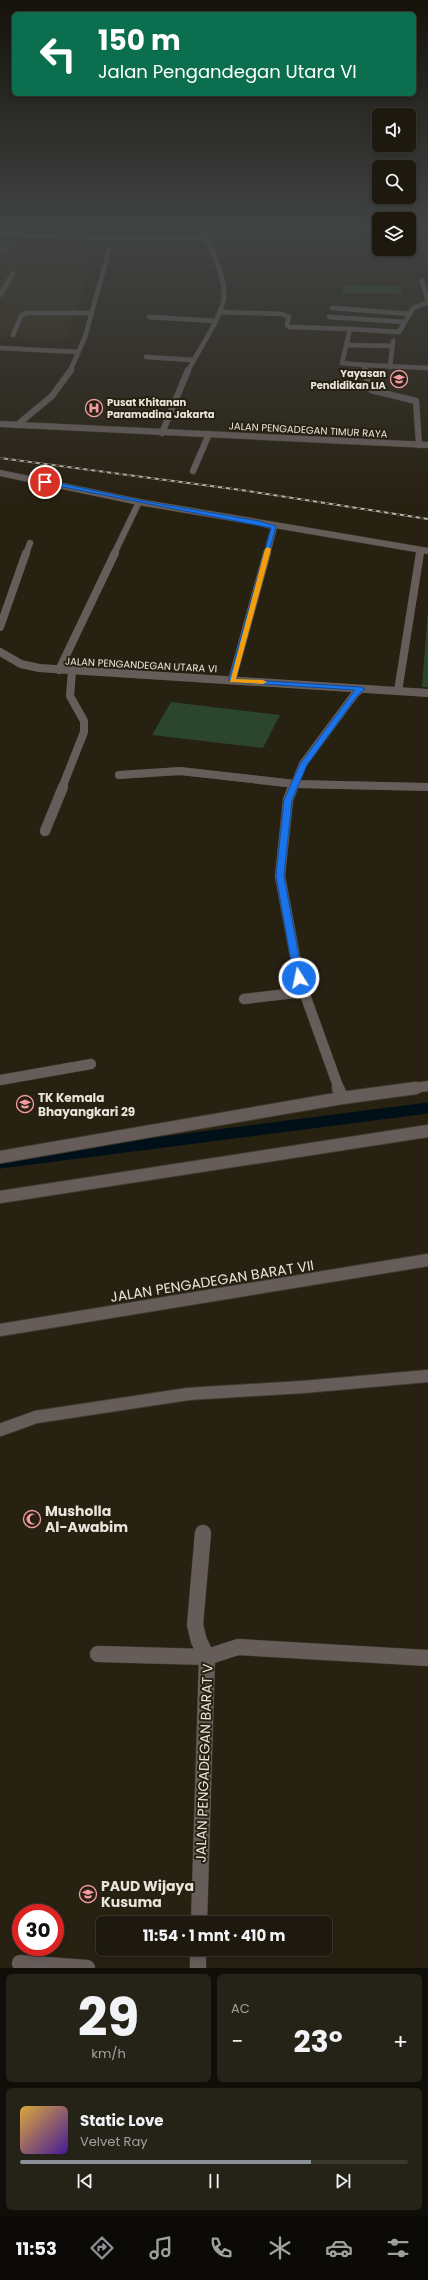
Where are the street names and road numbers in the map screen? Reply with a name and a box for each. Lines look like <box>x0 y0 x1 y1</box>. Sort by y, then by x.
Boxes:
street label: JALAN PENGADEGAN TIMUR RAYA <box>228 418 388 442</box>
street label: JALAN PENGANDEGAN UTARA VI <box>65 654 217 676</box>
street label: JALAN PENGADEGAN BARAT VII <box>109 1255 315 1307</box>
street label: JALAN PENGADEGAN BARAT V <box>191 1663 217 1863</box>

